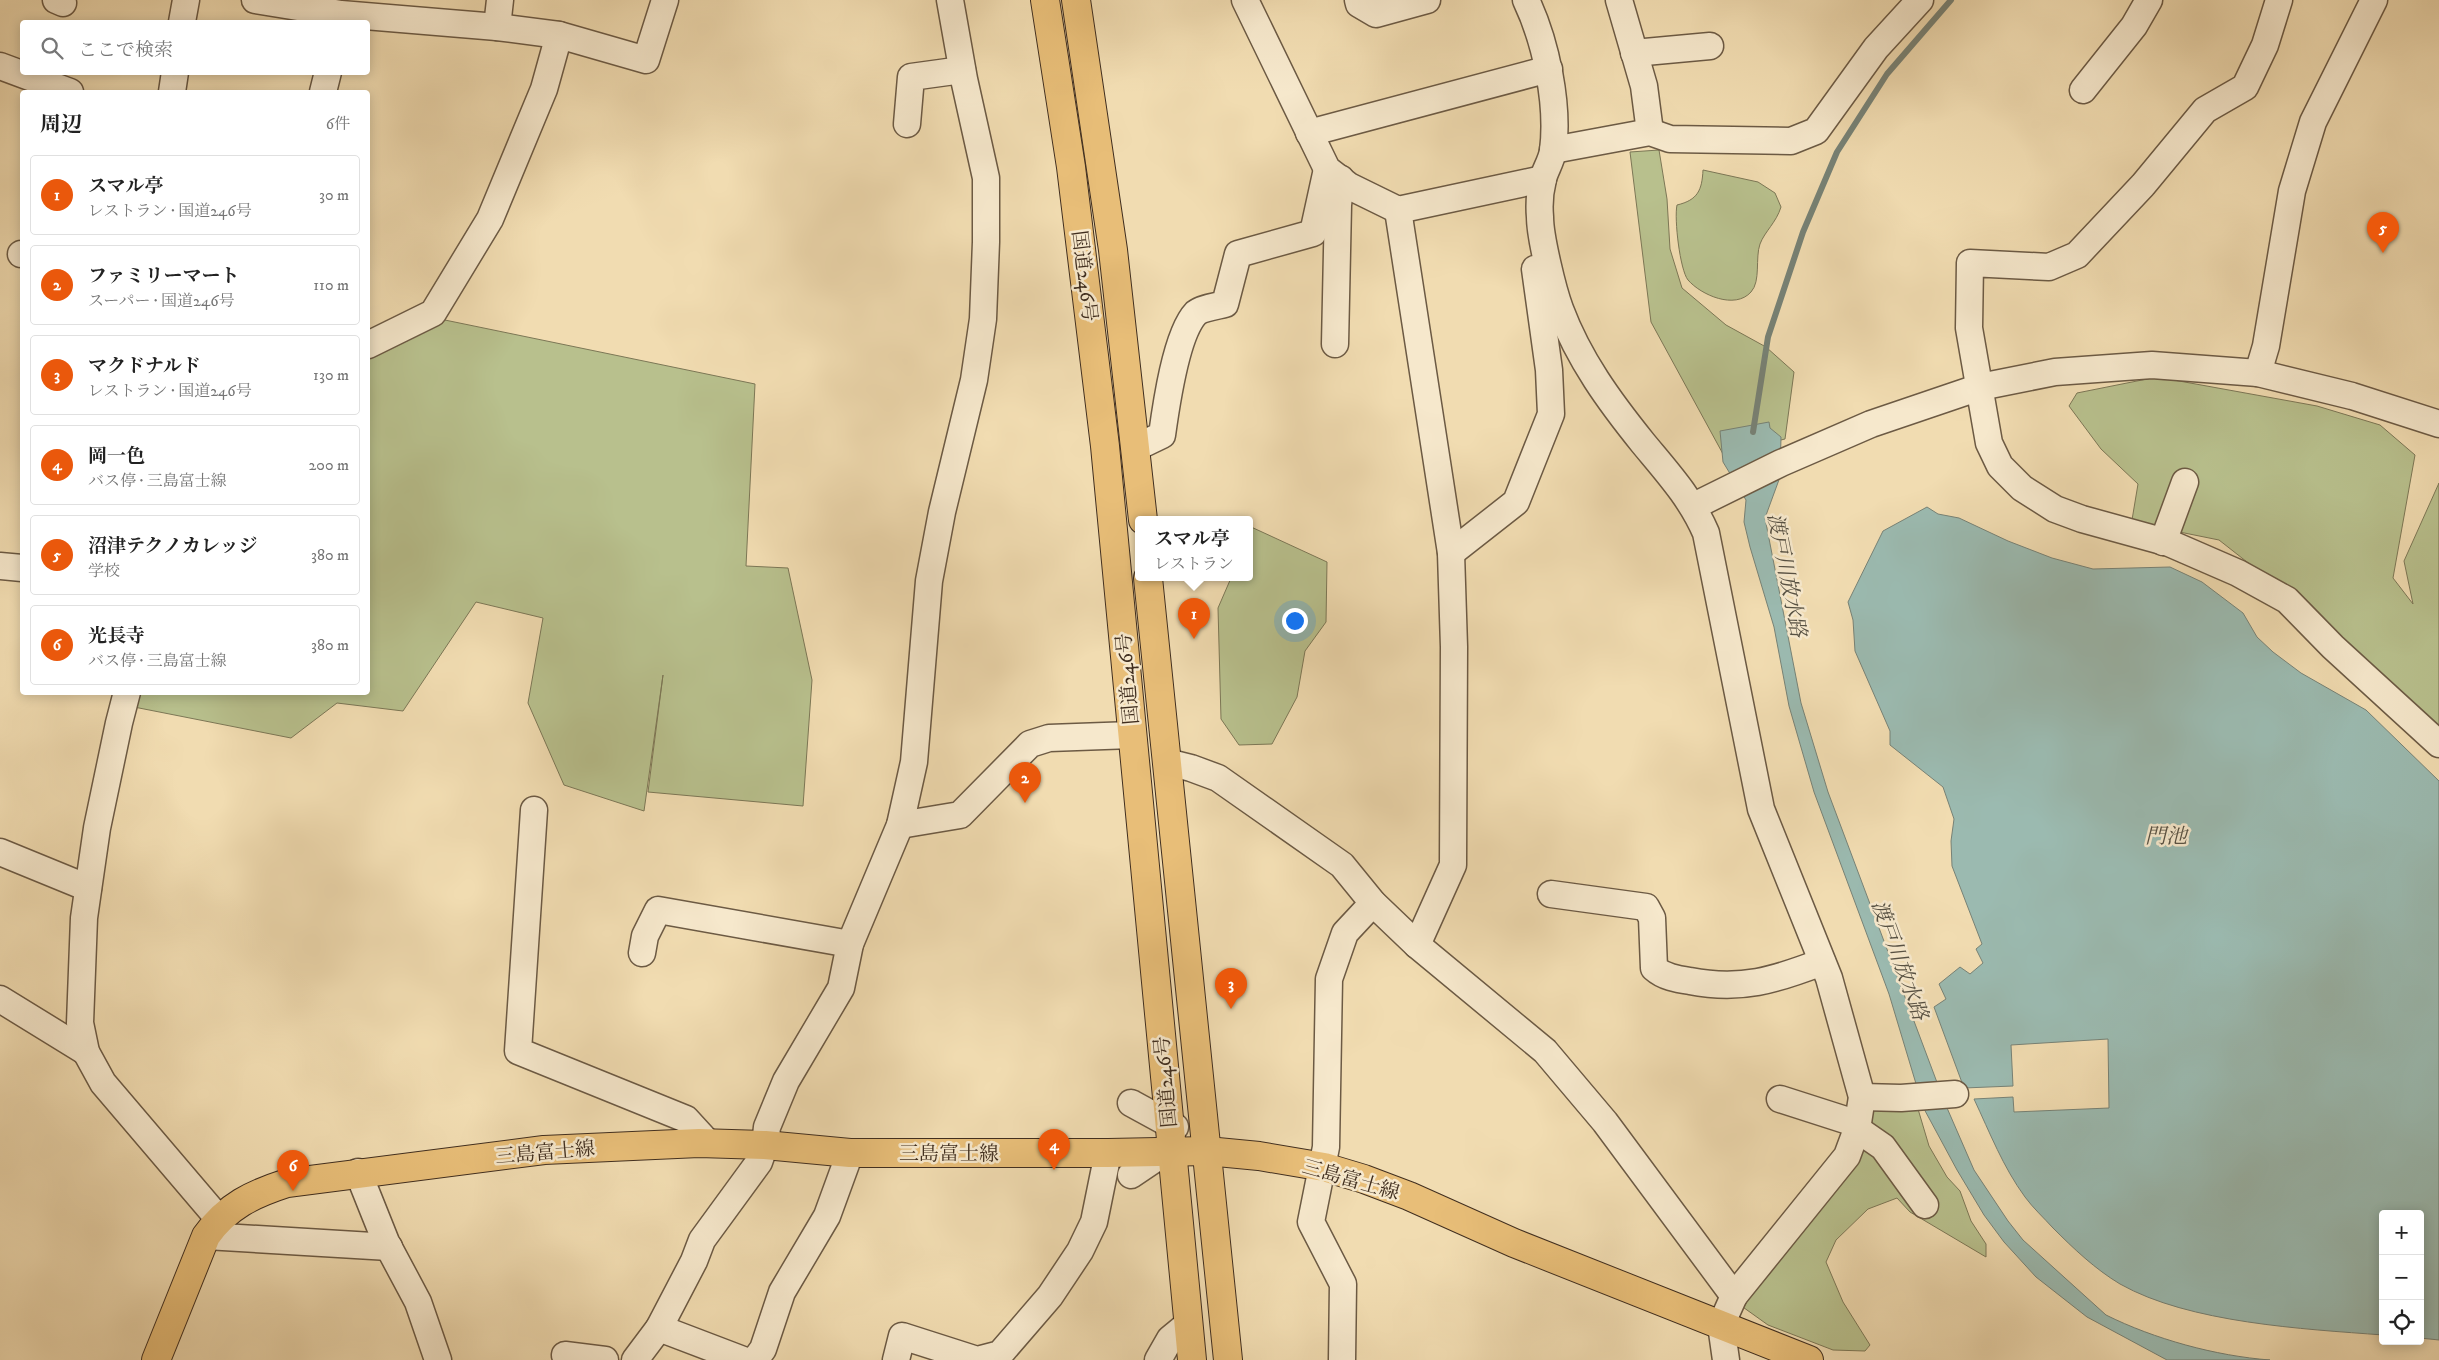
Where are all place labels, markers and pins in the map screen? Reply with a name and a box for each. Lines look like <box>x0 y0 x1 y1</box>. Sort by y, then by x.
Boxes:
pin: 5 <box>2367 212 2399 253</box>
pin: 1 <box>1178 598 1210 639</box>
pin: 2 <box>1009 762 1041 803</box>
pin: 3 <box>1215 968 1247 1009</box>
pin: 4 <box>1038 1129 1070 1170</box>
pin: 6 <box>277 1150 309 1191</box>

